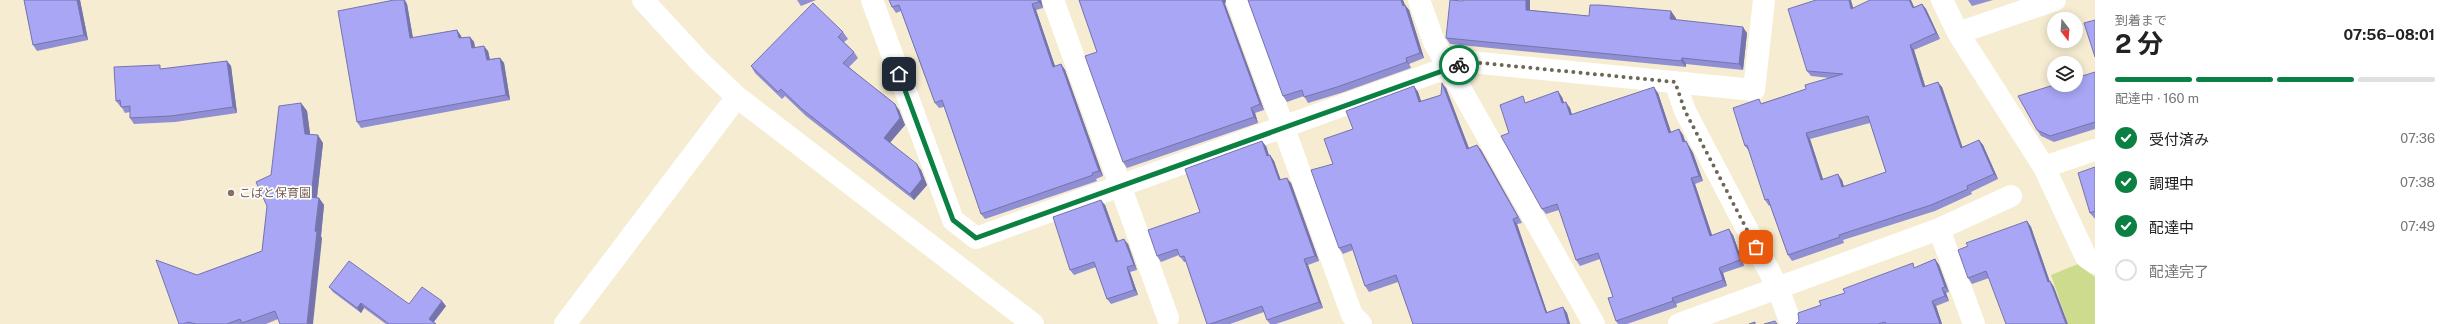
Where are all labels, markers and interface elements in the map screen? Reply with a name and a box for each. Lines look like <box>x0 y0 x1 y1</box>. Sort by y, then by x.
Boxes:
north arrow <box>2047 12 2083 48</box>
map controls <box>2047 12 2083 92</box>
text: 到着まで <box>2115 13 2167 28</box>
text: 07:56–08:01 <box>2343 26 2435 43</box>
text: 2 分 <box>2115 28 2163 59</box>
courier <box>1439 45 1479 85</box>
icon: bike <box>1448 54 1470 76</box>
button: layers <box>2047 56 2083 92</box>
pin <box>882 57 916 91</box>
icon: home <box>888 63 910 85</box>
text: 配達中 · 160 m <box>2115 91 2199 106</box>
icon: check <box>2115 127 2137 149</box>
text: 受付済み <box>2149 131 2209 148</box>
text: 07:36 <box>2400 131 2435 146</box>
icon: check <box>2115 171 2137 193</box>
text: 調理中 <box>2149 175 2194 192</box>
text: 07:38 <box>2400 175 2435 190</box>
place label: こばと保育園 <box>239 186 311 200</box>
marker: こばと保育園 <box>226 188 236 198</box>
icon: check <box>2115 215 2137 237</box>
text: 配達中 <box>2149 219 2194 236</box>
text: 07:49 <box>2400 219 2435 234</box>
pin <box>1739 230 1773 264</box>
icon: bag <box>1745 236 1767 258</box>
text: 配達完了 <box>2149 263 2209 280</box>

